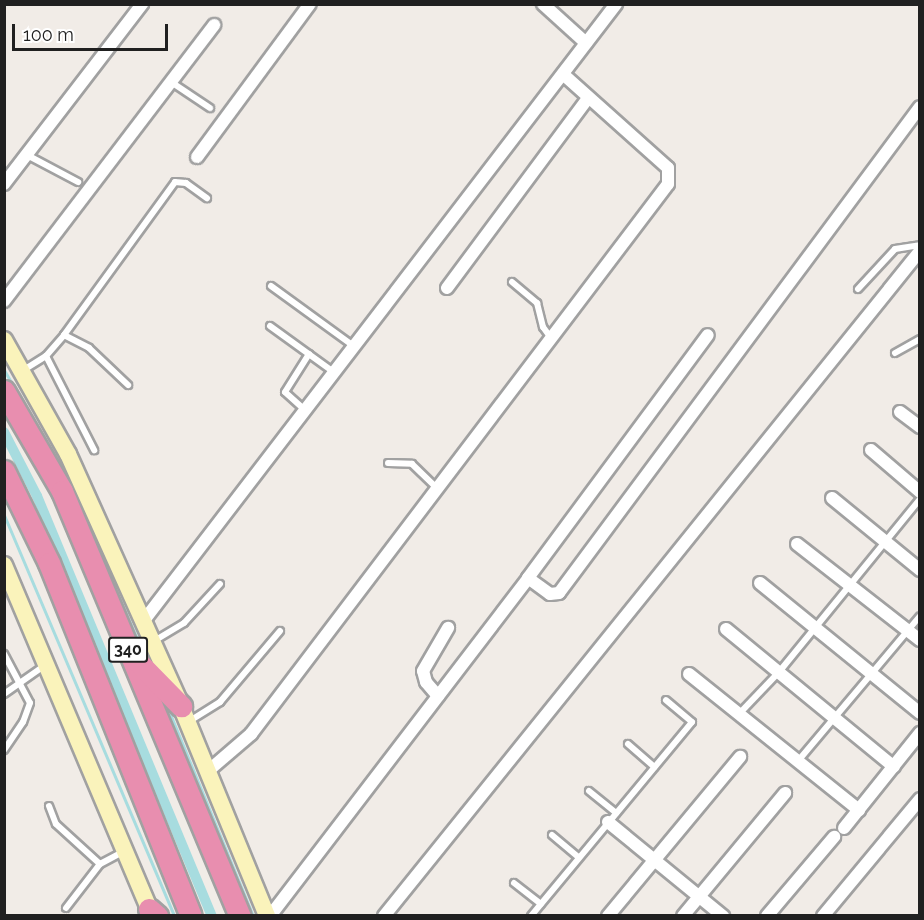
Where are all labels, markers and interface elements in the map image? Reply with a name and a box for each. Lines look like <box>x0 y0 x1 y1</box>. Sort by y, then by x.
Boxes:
scale bar <box>15 12 171 50</box>
text: 100 m <box>23 24 74 45</box>
road number: 340 <box>107 637 149 663</box>

